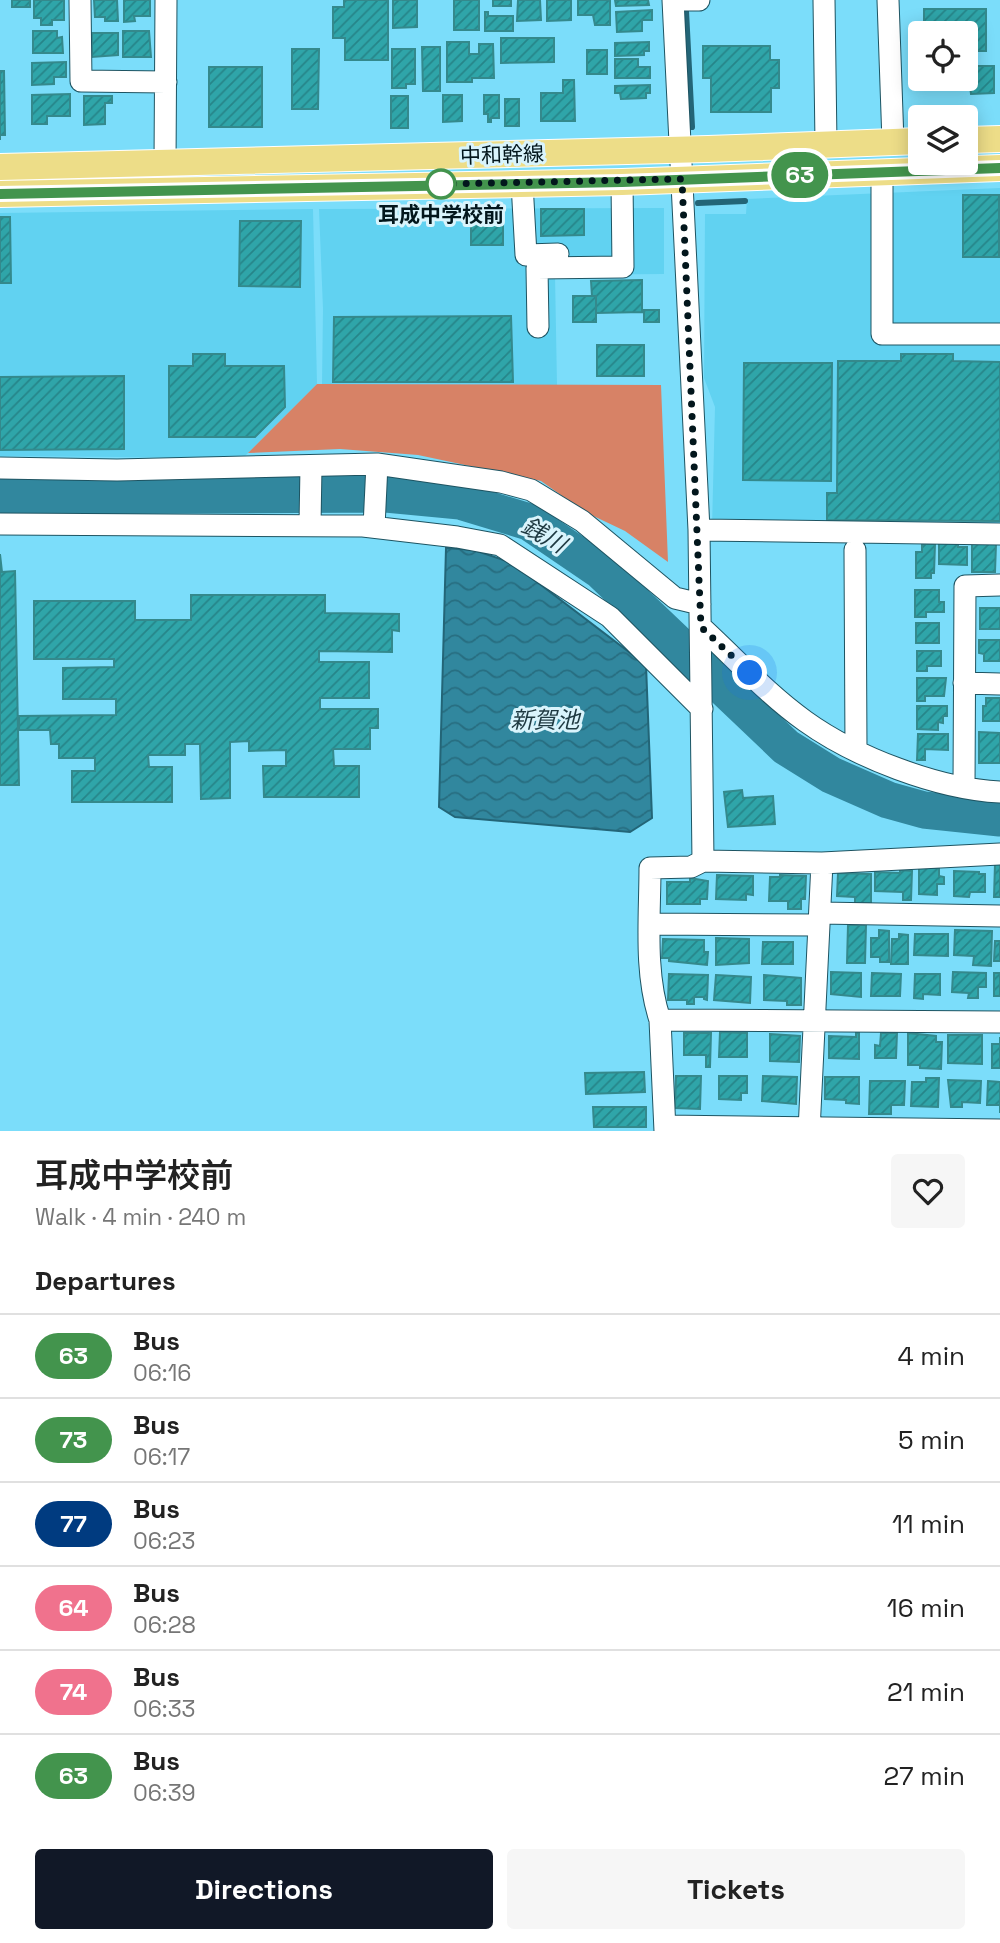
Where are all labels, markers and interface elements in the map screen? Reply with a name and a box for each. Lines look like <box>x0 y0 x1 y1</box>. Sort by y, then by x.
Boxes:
map controls <box>908 21 978 175</box>
button: locate <box>908 21 978 91</box>
button: layers <box>908 105 978 175</box>
street label: 中和幹線 <box>460 140 544 169</box>
line badge: 63 <box>768 152 832 198</box>
text: 63 <box>785 159 815 190</box>
marker: 耳成中学校前 <box>426 169 456 199</box>
place label: 耳成中学校前 <box>378 201 504 228</box>
water label: 銭川 <box>517 511 574 561</box>
your location <box>732 655 767 690</box>
water label: 新賀池 <box>511 705 582 735</box>
button: heart <box>891 1154 965 1228</box>
text: 耳成中学校前 <box>35 1155 233 1197</box>
text: Walk · 4 min · 240 m <box>35 1202 246 1232</box>
text: Departures <box>35 1264 176 1298</box>
text: Bus <box>133 1324 180 1358</box>
text: 4 min <box>897 1339 965 1373</box>
text: 63 <box>59 1340 88 1371</box>
text: 06:16 <box>133 1358 191 1388</box>
text: Bus <box>133 1408 180 1442</box>
text: 5 min <box>898 1423 965 1457</box>
text: 73 <box>60 1424 87 1455</box>
text: 06:17 <box>133 1442 190 1472</box>
text: Bus <box>133 1492 180 1526</box>
text: 11 min <box>892 1507 965 1541</box>
text: 77 <box>60 1508 87 1539</box>
text: 06:23 <box>133 1526 195 1556</box>
text: Bus <box>133 1576 180 1610</box>
text: 16 min <box>887 1591 965 1625</box>
text: 64 <box>58 1592 89 1623</box>
text: 06:28 <box>133 1610 196 1640</box>
text: Bus <box>133 1660 180 1694</box>
text: 21 min <box>887 1675 965 1709</box>
text: 74 <box>60 1676 87 1707</box>
text: 06:33 <box>133 1694 195 1724</box>
text: Bus <box>133 1744 180 1778</box>
text: 27 min <box>884 1759 965 1793</box>
text: 63 <box>59 1760 88 1791</box>
text: 06:39 <box>133 1778 196 1808</box>
button: Directions <box>35 1849 493 1929</box>
button: Tickets <box>507 1849 965 1929</box>

